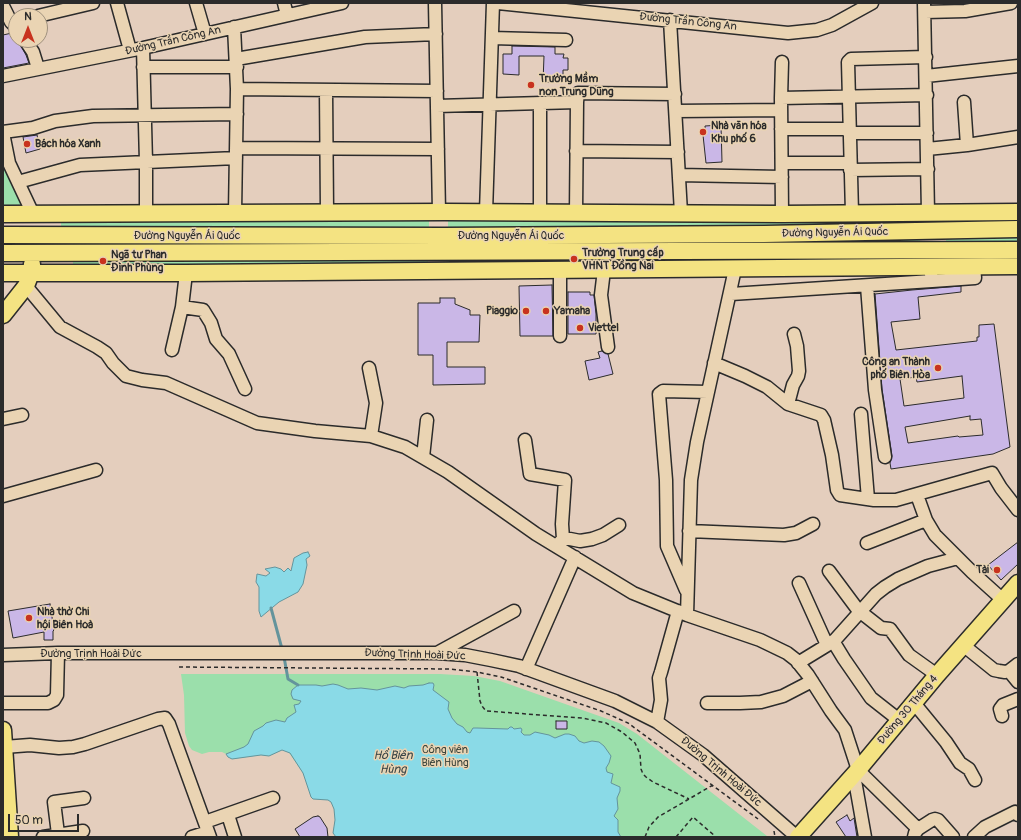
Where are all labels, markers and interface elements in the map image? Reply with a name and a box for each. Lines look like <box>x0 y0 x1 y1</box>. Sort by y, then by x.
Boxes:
north arrow <box>8 8 48 48</box>
text: N <box>24 10 32 23</box>
street label: Đường Trần Công An <box>639 10 737 34</box>
street label: Đường Trần Công An <box>124 24 222 58</box>
place label: Trường Mầm non Trung Dũng <box>539 72 614 98</box>
marker: Trường Mầm non Trung Dũng <box>526 80 536 90</box>
place label: Nhà văn hóa Khu phố 6 <box>711 119 767 145</box>
marker: Nhà văn hóa Khu phố 6 <box>698 127 708 137</box>
place label: Bách hóa Xanh <box>35 137 101 151</box>
marker: Bách hóa Xanh <box>22 139 32 149</box>
street label: Đường Nguyễn Ái Quốc <box>782 225 888 241</box>
street label: Đường Nguyễn Ái Quốc <box>134 229 240 243</box>
street label: Đường Nguyễn Ái Quốc <box>458 229 564 243</box>
place label: Trường Trung cấp VHNT Đồng Nai <box>582 246 664 272</box>
place label: Ngã tư Phan Đình Phùng <box>111 248 167 274</box>
marker: Trường Trung cấp VHNT Đồng Nai <box>569 254 579 264</box>
marker: Ngã tư Phan Đình Phùng <box>98 256 108 266</box>
place label: Piaggio <box>486 304 518 318</box>
place label: Yamaha <box>554 304 590 318</box>
marker: Piaggio <box>521 306 531 316</box>
marker: Yamaha <box>541 306 551 316</box>
place label: Viettel <box>588 321 619 335</box>
marker: Viettel <box>575 323 585 333</box>
place label: Công an Thành phố Biên Hòa <box>862 355 930 381</box>
marker: Công an Thành phố Biên Hòa <box>933 363 943 373</box>
place label: Tài <box>976 563 989 577</box>
marker: Tài <box>992 565 1002 575</box>
place label: Nhà thờ Chi hội Biên Hoà <box>37 605 93 631</box>
marker: Nhà thờ Chi hội Biên Hoà <box>24 613 34 623</box>
street label: Đường Trịnh Hoài Đức <box>40 647 142 661</box>
street label: Đường Trịnh Hoài Đức <box>364 647 466 663</box>
street label: Đường 30 Tháng 4 <box>875 673 941 747</box>
street label: Đường Trịnh Hoài Đức <box>678 734 764 810</box>
park label: Công viên Biên Hùng <box>421 743 469 769</box>
water label: Hồ Biên Hùng <box>374 749 412 777</box>
scale bar <box>10 806 81 832</box>
text: 50 m <box>15 813 43 828</box>

